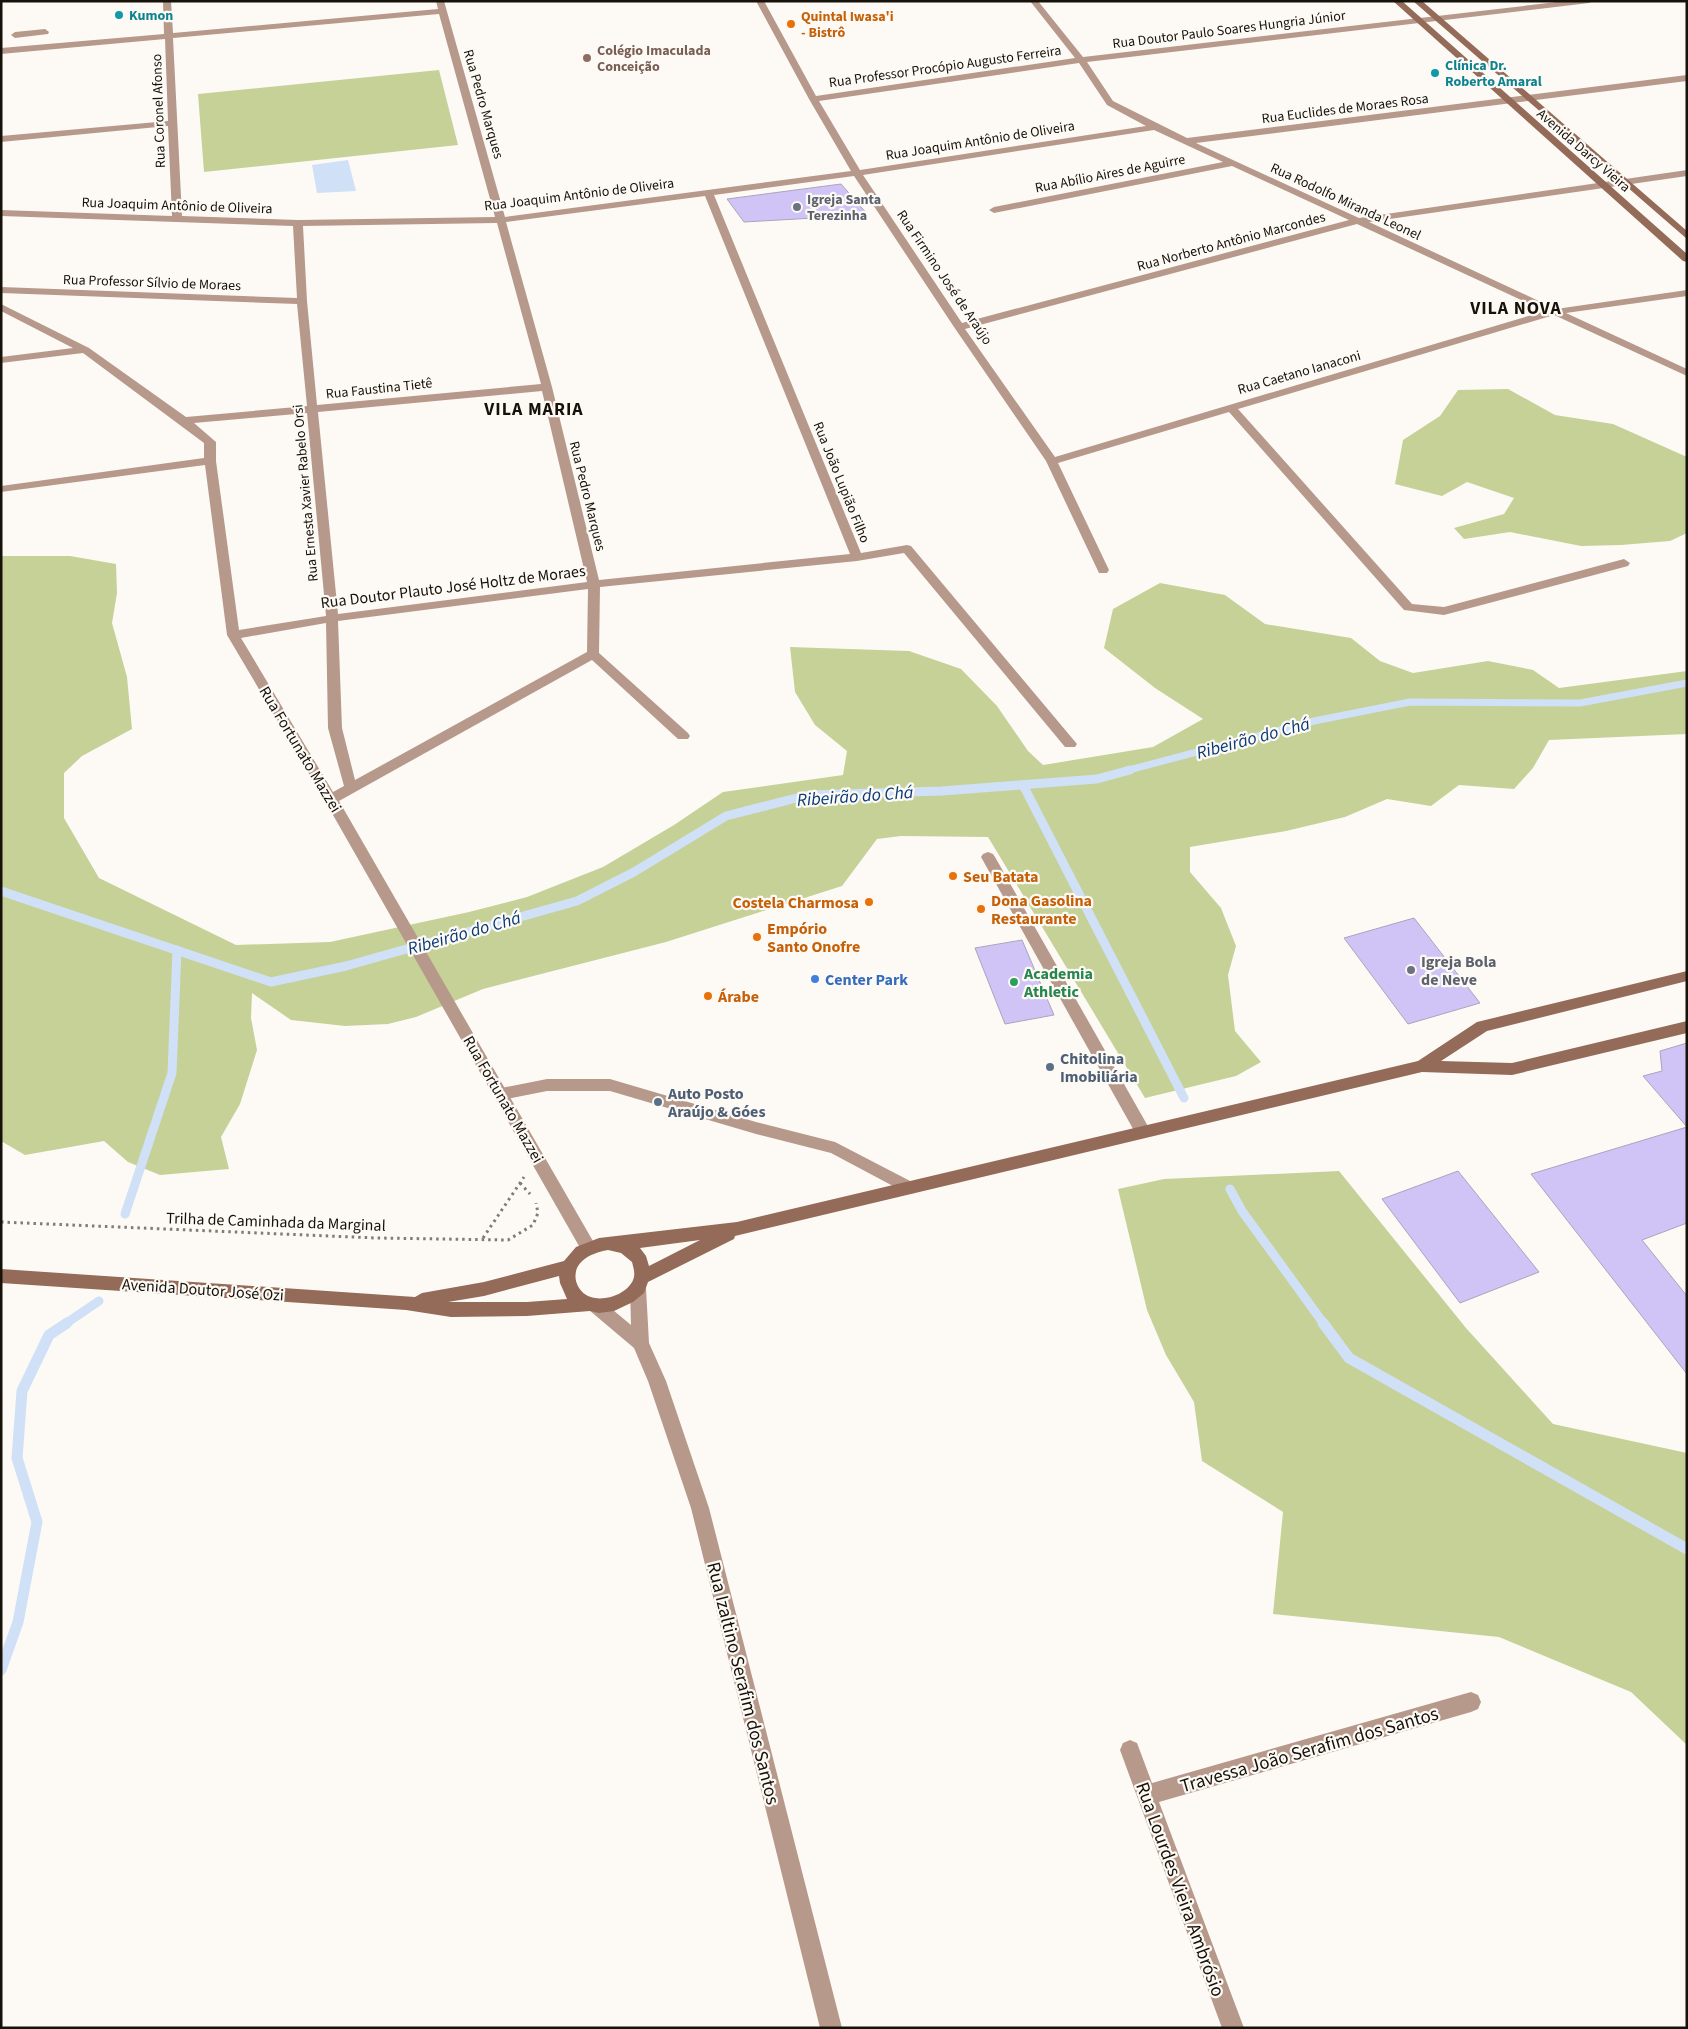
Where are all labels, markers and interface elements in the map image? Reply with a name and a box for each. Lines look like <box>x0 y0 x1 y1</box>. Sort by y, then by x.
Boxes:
place label: Kumon <box>129 6 173 26</box>
street label: Rua Doutor Paulo Soares Hungria Júnior <box>1111 6 1347 54</box>
place label: Quintal Iwasa'i - Bistrô <box>801 7 894 43</box>
marker: Kumon <box>113 9 125 21</box>
marker: Quintal Iwasa'i - Bistrô <box>785 18 797 30</box>
place label: Colégio Imaculada Conceição <box>597 41 711 77</box>
street label: Rua Professor Procópio Augusto Ferreira <box>828 41 1063 93</box>
street label: Rua Pedro Marques <box>458 47 508 161</box>
marker: Colégio Imaculada Conceição <box>581 52 593 64</box>
street label: Rua Coronel Afonso <box>147 53 171 168</box>
place label: Clínica Dr. Roberto Amaral <box>1445 56 1542 92</box>
marker: Clínica Dr. Roberto Amaral <box>1429 67 1441 79</box>
street label: Rua Euclides de Moraes Rosa <box>1261 89 1430 129</box>
street label: Avenida Darcy Vieira <box>1532 104 1635 197</box>
street label: Rua Joaquim Antônio de Oliveira <box>884 116 1076 166</box>
street label: Rua Abílio Aires de Aguirre <box>1033 150 1187 198</box>
street label: Rua Rodolfo Miranda Leonel <box>1267 158 1424 246</box>
street label: Rua Joaquim Antônio de Oliveira <box>483 173 675 217</box>
place label: Igreja Santa Terezinha <box>807 190 881 226</box>
street label: Rua Joaquim Antônio de Oliveira <box>81 193 273 219</box>
marker: Igreja Santa Terezinha <box>791 201 803 213</box>
street label: Rua Firmino José de Araújo <box>891 206 997 349</box>
street label: Rua Norberto Antônio Marcondes <box>1135 207 1328 277</box>
street label: Rua Professor Sílvio de Moraes <box>63 270 241 296</box>
district label: VILA NOVA <box>1469 296 1562 321</box>
street label: Rua Caetano Ianaconi <box>1235 346 1363 400</box>
street label: Rua Faustina Tietê <box>325 373 433 405</box>
district label: VILA MARIA <box>483 397 584 422</box>
street label: Rua Ernesta Xavier Rabelo Orsi <box>288 403 324 582</box>
street label: Rua João Lupião Filho <box>808 419 875 546</box>
street label: Rua Pedro Marques <box>564 439 610 554</box>
street label: Rua Doutor Plauto José Holtz de Moraes <box>319 560 587 614</box>
street label: Rua Fortunato Mazzei <box>254 682 347 817</box>
water label: Ribeirão do Chá <box>1194 711 1313 766</box>
water label: Ribeirão do Chá <box>796 780 914 813</box>
place label: Seu Batata <box>963 866 1038 888</box>
marker: Seu Batata <box>947 870 959 882</box>
place label: Dona Gasolina Restaurante <box>991 890 1092 930</box>
place label: Costela Charmosa <box>733 892 859 914</box>
marker: Costela Charmosa <box>863 896 875 908</box>
marker: Dona Gasolina Restaurante <box>975 903 987 915</box>
water label: Ribeirão do Chá <box>405 905 524 962</box>
place label: Empório Santo Onofre <box>767 918 860 958</box>
marker: Empório Santo Onofre <box>751 931 763 943</box>
place label: Igreja Bola de Neve <box>1421 951 1497 991</box>
place label: Academia Athletic <box>1023 963 1093 1003</box>
marker: Igreja Bola de Neve <box>1405 964 1417 976</box>
place label: Center Park <box>825 969 908 991</box>
marker: Center Park <box>809 973 821 985</box>
marker: Academia Athletic <box>1008 976 1020 988</box>
place label: Árabe <box>717 986 759 1008</box>
marker: Árabe <box>702 990 714 1002</box>
street label: Rua Fortunato Mazzei <box>458 1032 549 1167</box>
place label: Chitolina Imobiliária <box>1060 1048 1138 1088</box>
marker: Chitolina Imobiliária <box>1044 1061 1056 1073</box>
place label: Auto Posto Araújo & Góes <box>667 1083 765 1123</box>
marker: Auto Posto Araújo & Góes <box>652 1096 664 1108</box>
street label: Trilha de Caminhada da Marginal <box>166 1207 386 1237</box>
street label: Avenida Doutor José Ozi <box>121 1273 284 1307</box>
street label: Rua Izaltino Serafim dos Santos <box>699 1559 786 1808</box>
street label: Travessa João Serafim dos Santos <box>1177 1701 1442 1800</box>
street label: Rua Lourdes Vieira Ambrósio <box>1128 1778 1231 2001</box>

